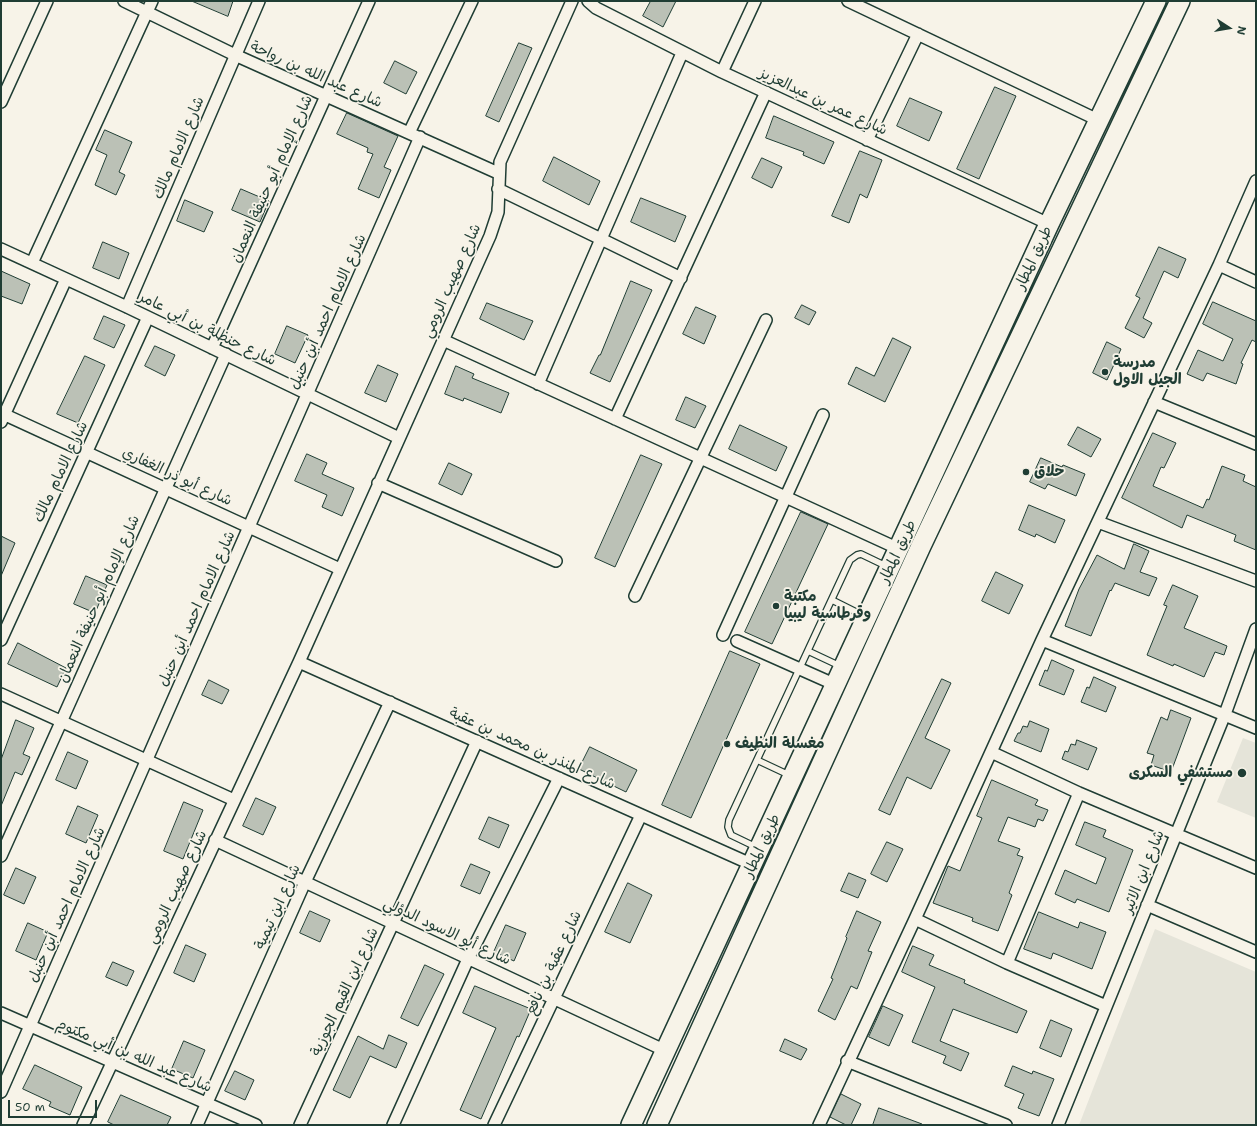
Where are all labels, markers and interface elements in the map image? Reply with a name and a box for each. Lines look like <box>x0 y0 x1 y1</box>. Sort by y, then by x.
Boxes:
north arrow <box>1209 8 1249 48</box>
text: N <box>1233 25 1249 36</box>
street label: شارع عبد الله بن رواحة <box>247 38 385 112</box>
street label: شارع عمر بن عبدالعزيز <box>756 64 890 140</box>
street label: شارع الإمام أبو حنيفة النعمان <box>227 92 317 266</box>
street label: شارع الامام مالك <box>149 94 209 202</box>
street label: شارع صهيب الرومي <box>419 221 485 341</box>
street label: طريق المطار <box>1011 223 1057 293</box>
street label: شارع الامام احمد أبن حنبل <box>285 231 371 393</box>
street label: شارع حنظلة بن أبي عامر <box>135 288 279 370</box>
place label: مدرسة الجيل الاول <box>1113 354 1182 389</box>
marker: مدرسة الجيل الاول <box>1100 367 1110 377</box>
street label: شارع الامام مالك <box>30 419 92 525</box>
street label: شارع أبو ذر الغفاري <box>119 444 235 510</box>
place label: حلاق <box>1034 463 1064 481</box>
marker: حلاق <box>1021 467 1031 477</box>
street label: شارع الإمام أبو حنيفة النعمان <box>54 512 144 686</box>
street label: طريق المطار <box>875 517 921 587</box>
street label: شارع الامام احمد أبن حنبل <box>154 528 240 690</box>
place label: مكتبة وقرطاسية ليبيا <box>784 588 871 623</box>
marker: مكتبة وقرطاسية ليبيا <box>771 601 781 611</box>
street label: شارع المنذر بن محمد بن عقبة <box>446 704 618 794</box>
place label: مغسلة النظيف <box>735 735 825 753</box>
marker: مغسلة النظيف <box>722 739 732 749</box>
place label: مستشفي السكرى <box>1129 764 1233 782</box>
marker: مستشفي السكرى <box>1236 767 1248 779</box>
street label: طريق المطار <box>739 811 785 881</box>
street label: شارع الامام احمد أبن حنبل <box>24 824 110 986</box>
street label: شارع صهيب الرومي <box>143 827 211 947</box>
street label: شارع ابن الاثير <box>1119 828 1169 916</box>
street label: شارع ابن تيمية <box>251 862 305 952</box>
street label: شارع أبو الاسود الدؤلي <box>380 895 514 969</box>
street label: شارع عقبة بن نافع <box>522 908 586 1018</box>
street label: شارع ابن القيم الجوزية <box>307 925 383 1059</box>
street label: شارع عبد الله بن أبي مكتوم <box>54 1015 214 1097</box>
scale bar <box>10 1092 99 1118</box>
text: 50 m <box>15 1099 45 1115</box>

